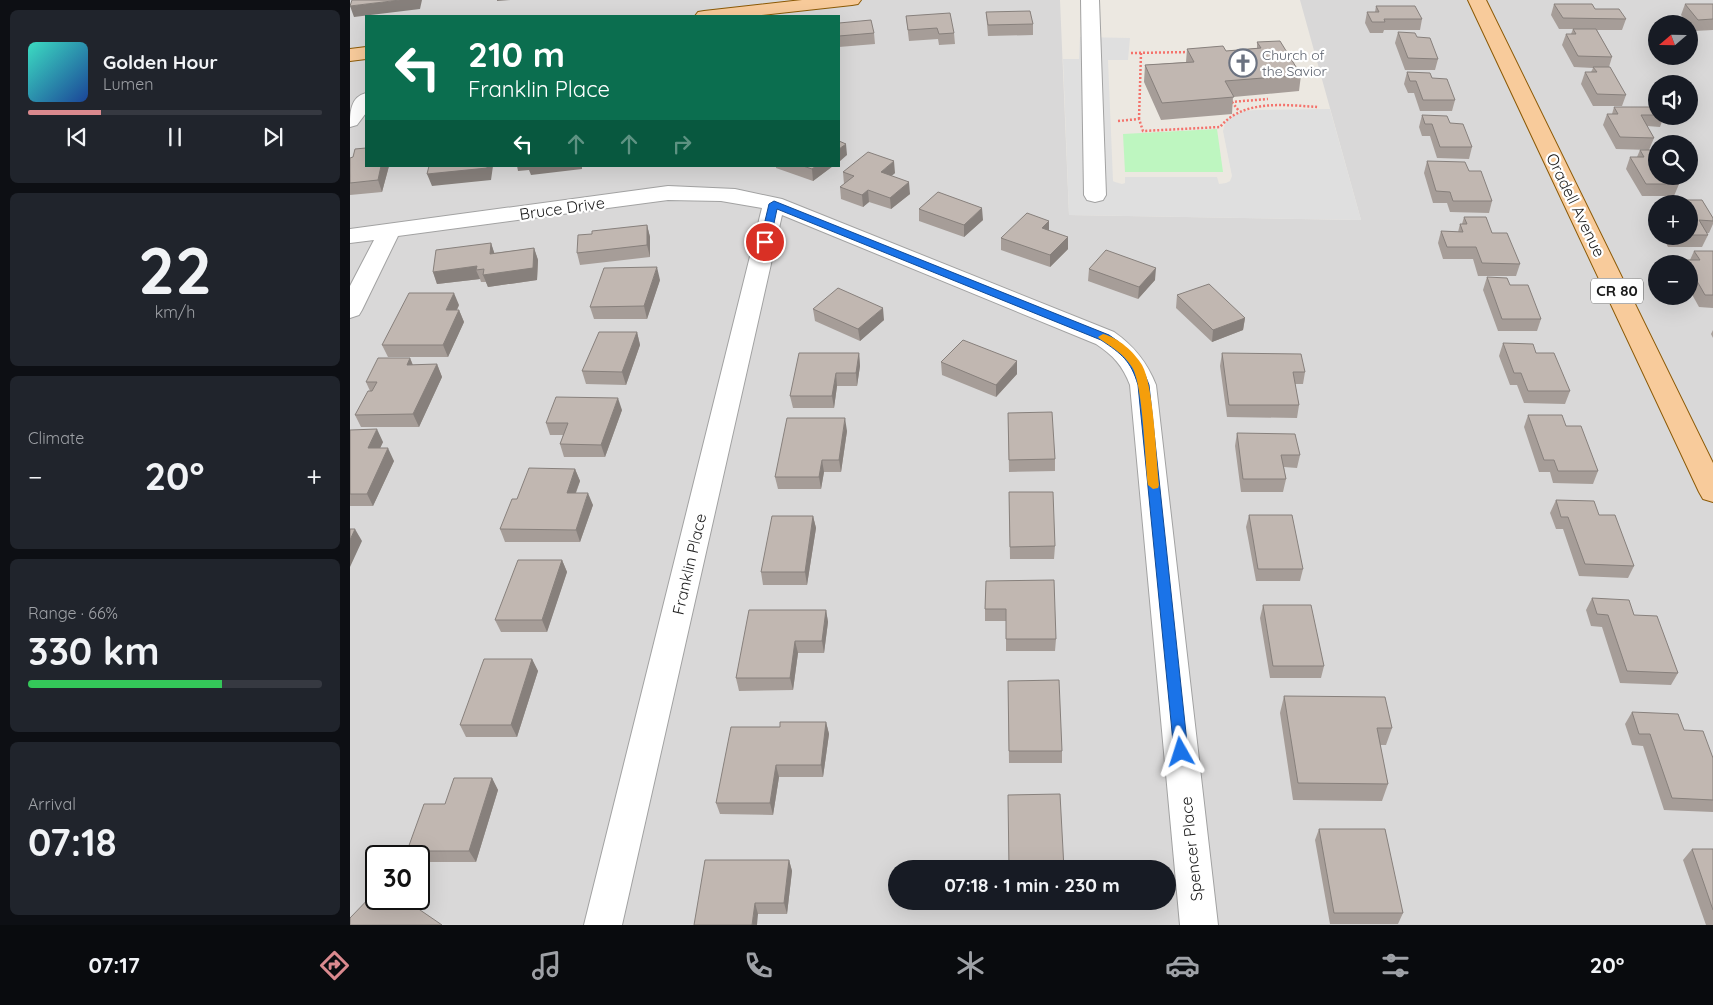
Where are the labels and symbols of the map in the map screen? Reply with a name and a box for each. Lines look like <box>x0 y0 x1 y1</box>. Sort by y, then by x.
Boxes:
north arrow <box>1648 15 1698 65</box>
place label: Church of the Savior <box>1262 46 1327 80</box>
church icon: Church of the Savior <box>1228 48 1258 78</box>
street label: Oradell Avenue <box>1542 150 1610 260</box>
street label: Bruce Drive <box>518 192 606 224</box>
pin <box>744 221 786 263</box>
road number: CR 80 <box>1591 278 1643 304</box>
street label: Franklin Place <box>668 511 710 617</box>
position arrow <box>1154 725 1206 777</box>
street label: Spencer Place <box>1176 796 1206 902</box>
speed limit sign: 30 <box>365 845 430 910</box>

